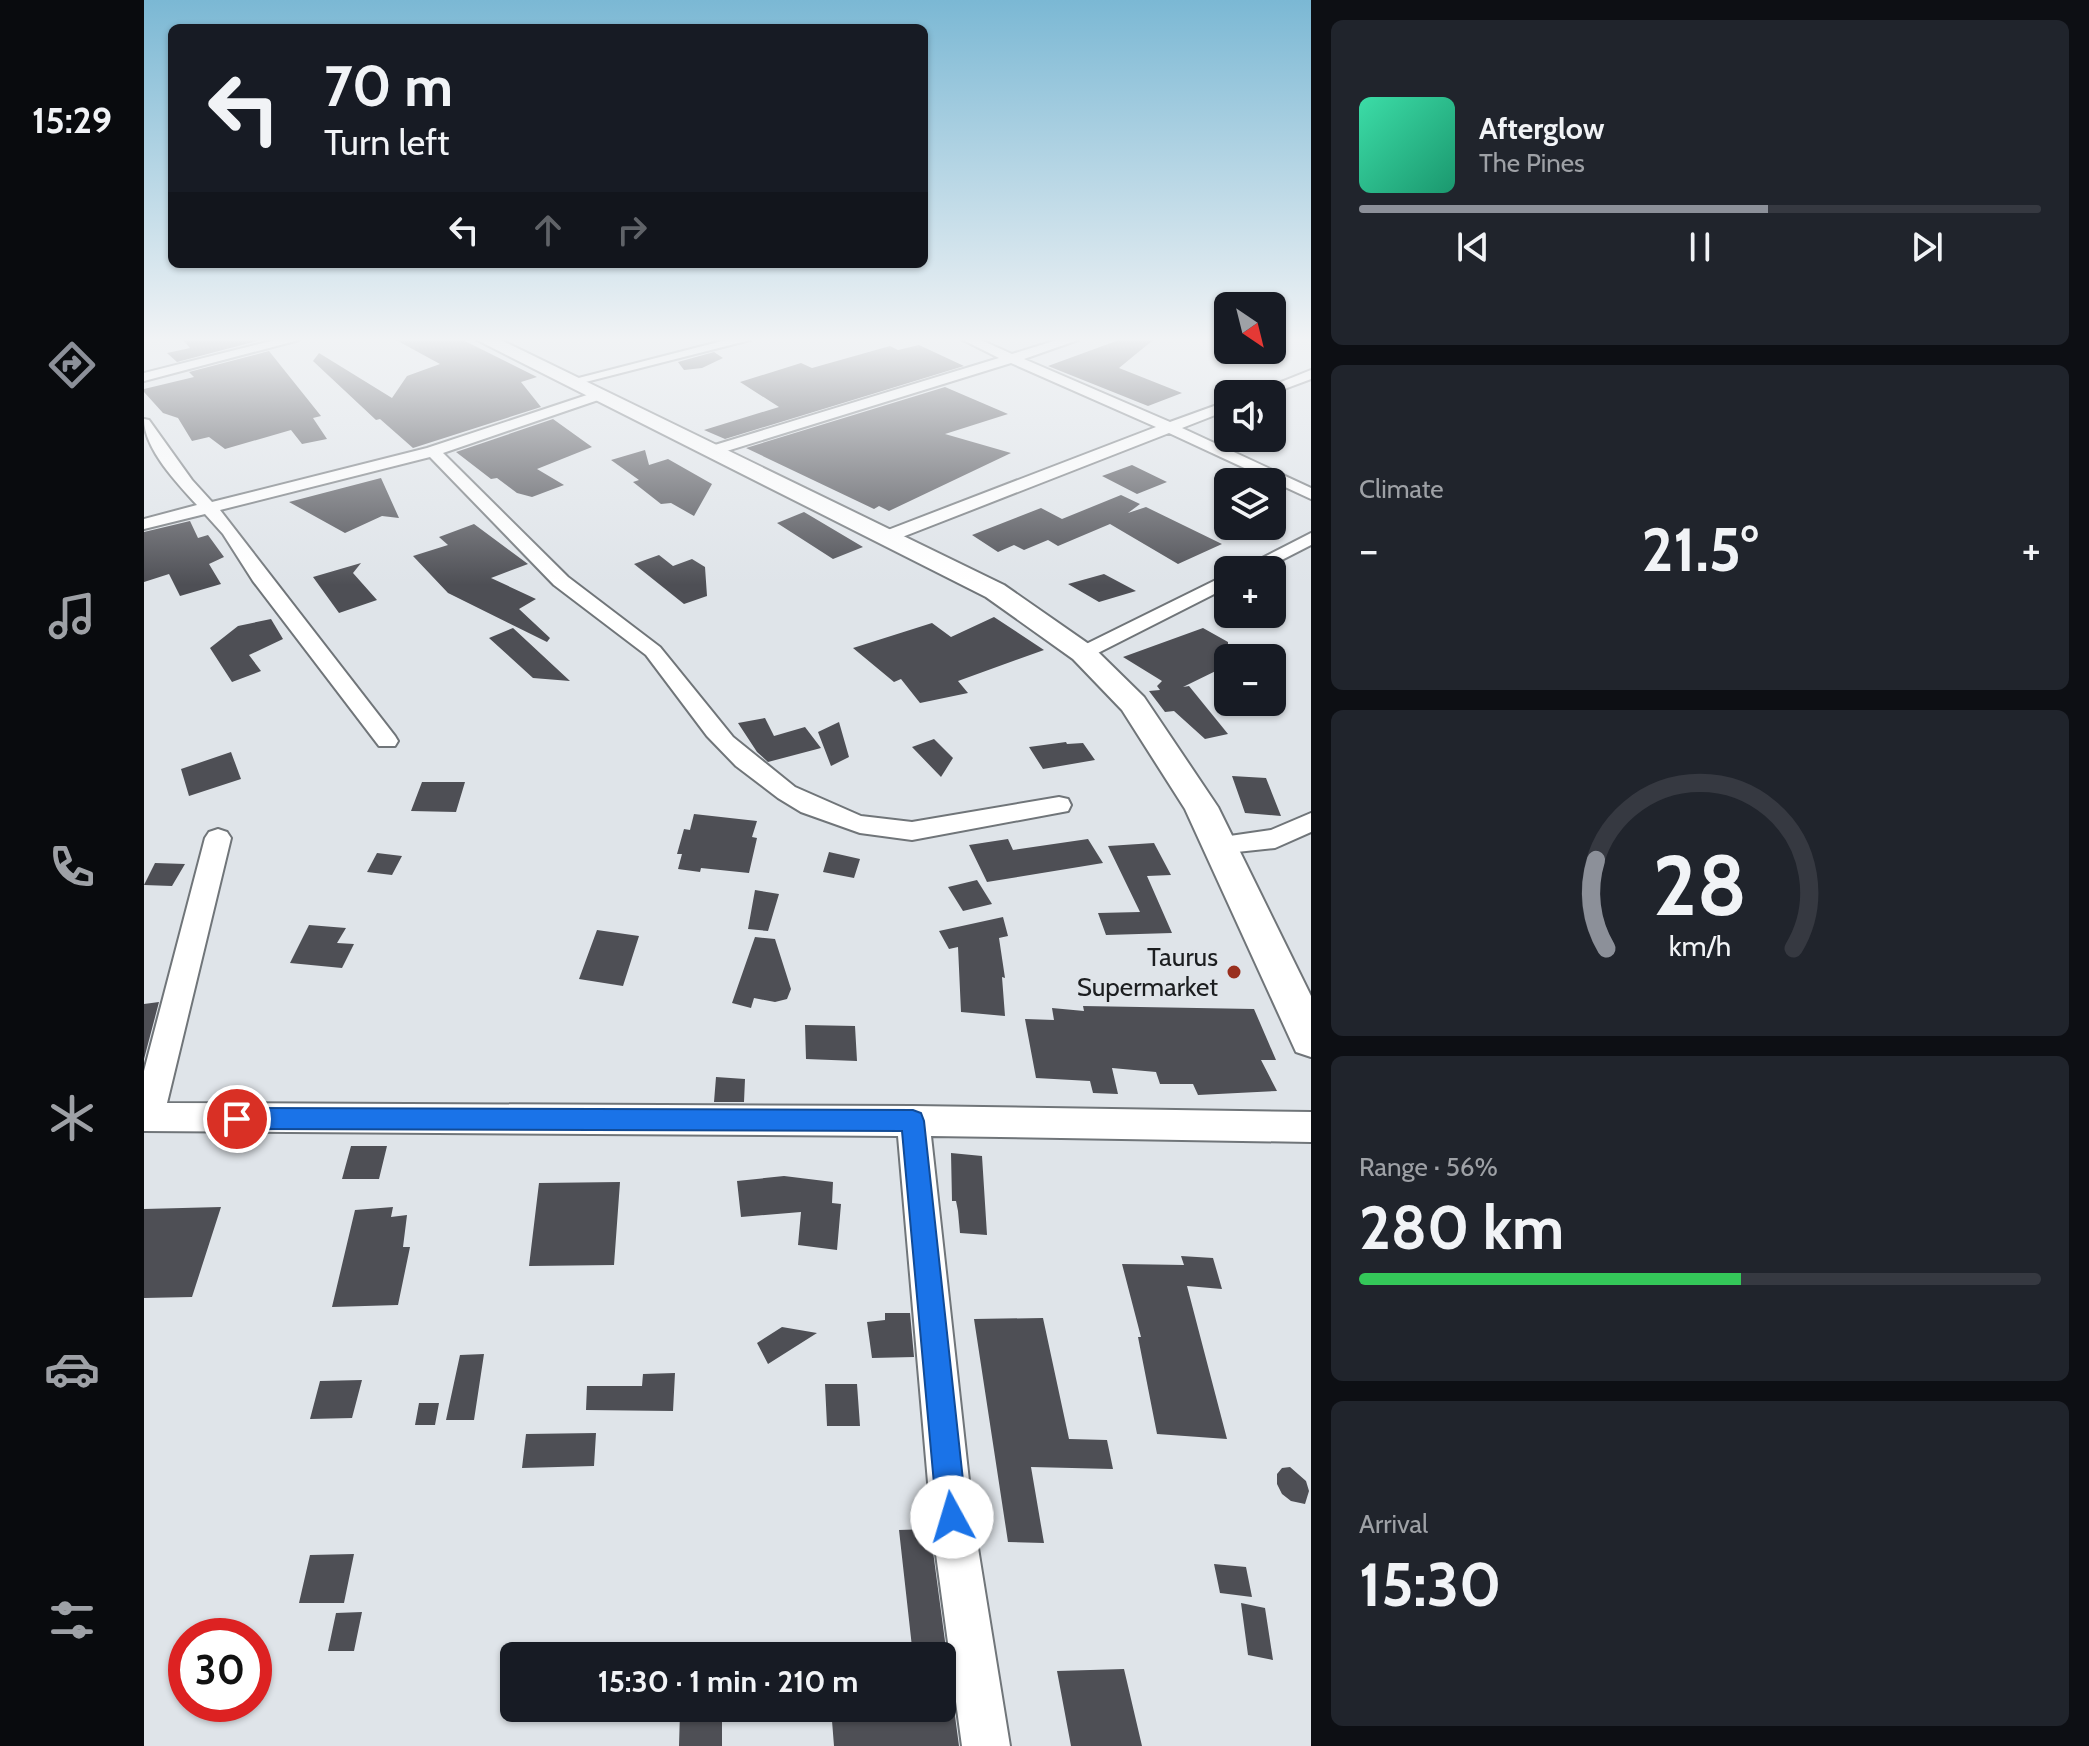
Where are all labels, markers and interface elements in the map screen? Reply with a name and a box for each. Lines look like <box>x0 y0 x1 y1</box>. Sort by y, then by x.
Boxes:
text: 70 m <box>324 52 453 120</box>
icon: left <box>192 56 296 160</box>
text: 15:29 <box>32 98 112 142</box>
text: Afterglow <box>1479 110 1605 147</box>
text: Turn left <box>324 120 449 164</box>
text: The Pines <box>1479 147 1585 179</box>
icon: left <box>442 208 486 252</box>
icon: ahead <box>526 208 570 252</box>
icon: right <box>610 208 654 252</box>
icon: previous <box>1451 225 1495 269</box>
icon: pause <box>1678 225 1722 269</box>
icon: next <box>1905 225 1949 269</box>
north arrow <box>1214 292 1286 364</box>
map controls <box>1214 292 1286 716</box>
icon: directions <box>44 337 100 393</box>
button: sound <box>1214 380 1286 452</box>
button: layers <box>1214 468 1286 540</box>
text: Climate <box>1359 473 1444 505</box>
text: 21.5° <box>1642 513 1758 586</box>
text: − <box>1359 523 1378 576</box>
text: + <box>2022 523 2041 576</box>
button: + <box>1214 556 1286 628</box>
icon: music <box>44 588 100 644</box>
button: − <box>1214 644 1286 716</box>
text: 28 <box>1653 835 1747 936</box>
icon: phone <box>44 839 100 895</box>
text: km/h <box>1669 928 1731 963</box>
place label: Taurus Supermarket <box>1077 941 1218 1003</box>
marker: Taurus Supermarket <box>1225 963 1243 981</box>
pin <box>203 1085 271 1153</box>
icon: climate <box>44 1090 100 1146</box>
icon: arrive <box>215 1097 259 1141</box>
text: Range · 56% <box>1359 1151 1498 1183</box>
text: 280 km <box>1359 1191 1564 1264</box>
icon: car <box>44 1341 100 1397</box>
position arrow <box>910 1475 994 1559</box>
text: Arrival <box>1359 1508 1428 1540</box>
text: 15:30 <box>1359 1548 1501 1621</box>
icon: filters <box>44 1592 100 1648</box>
speed limit sign: 30 <box>168 1618 272 1722</box>
text: 15:30 · 1 min · 210 m <box>598 1663 858 1700</box>

